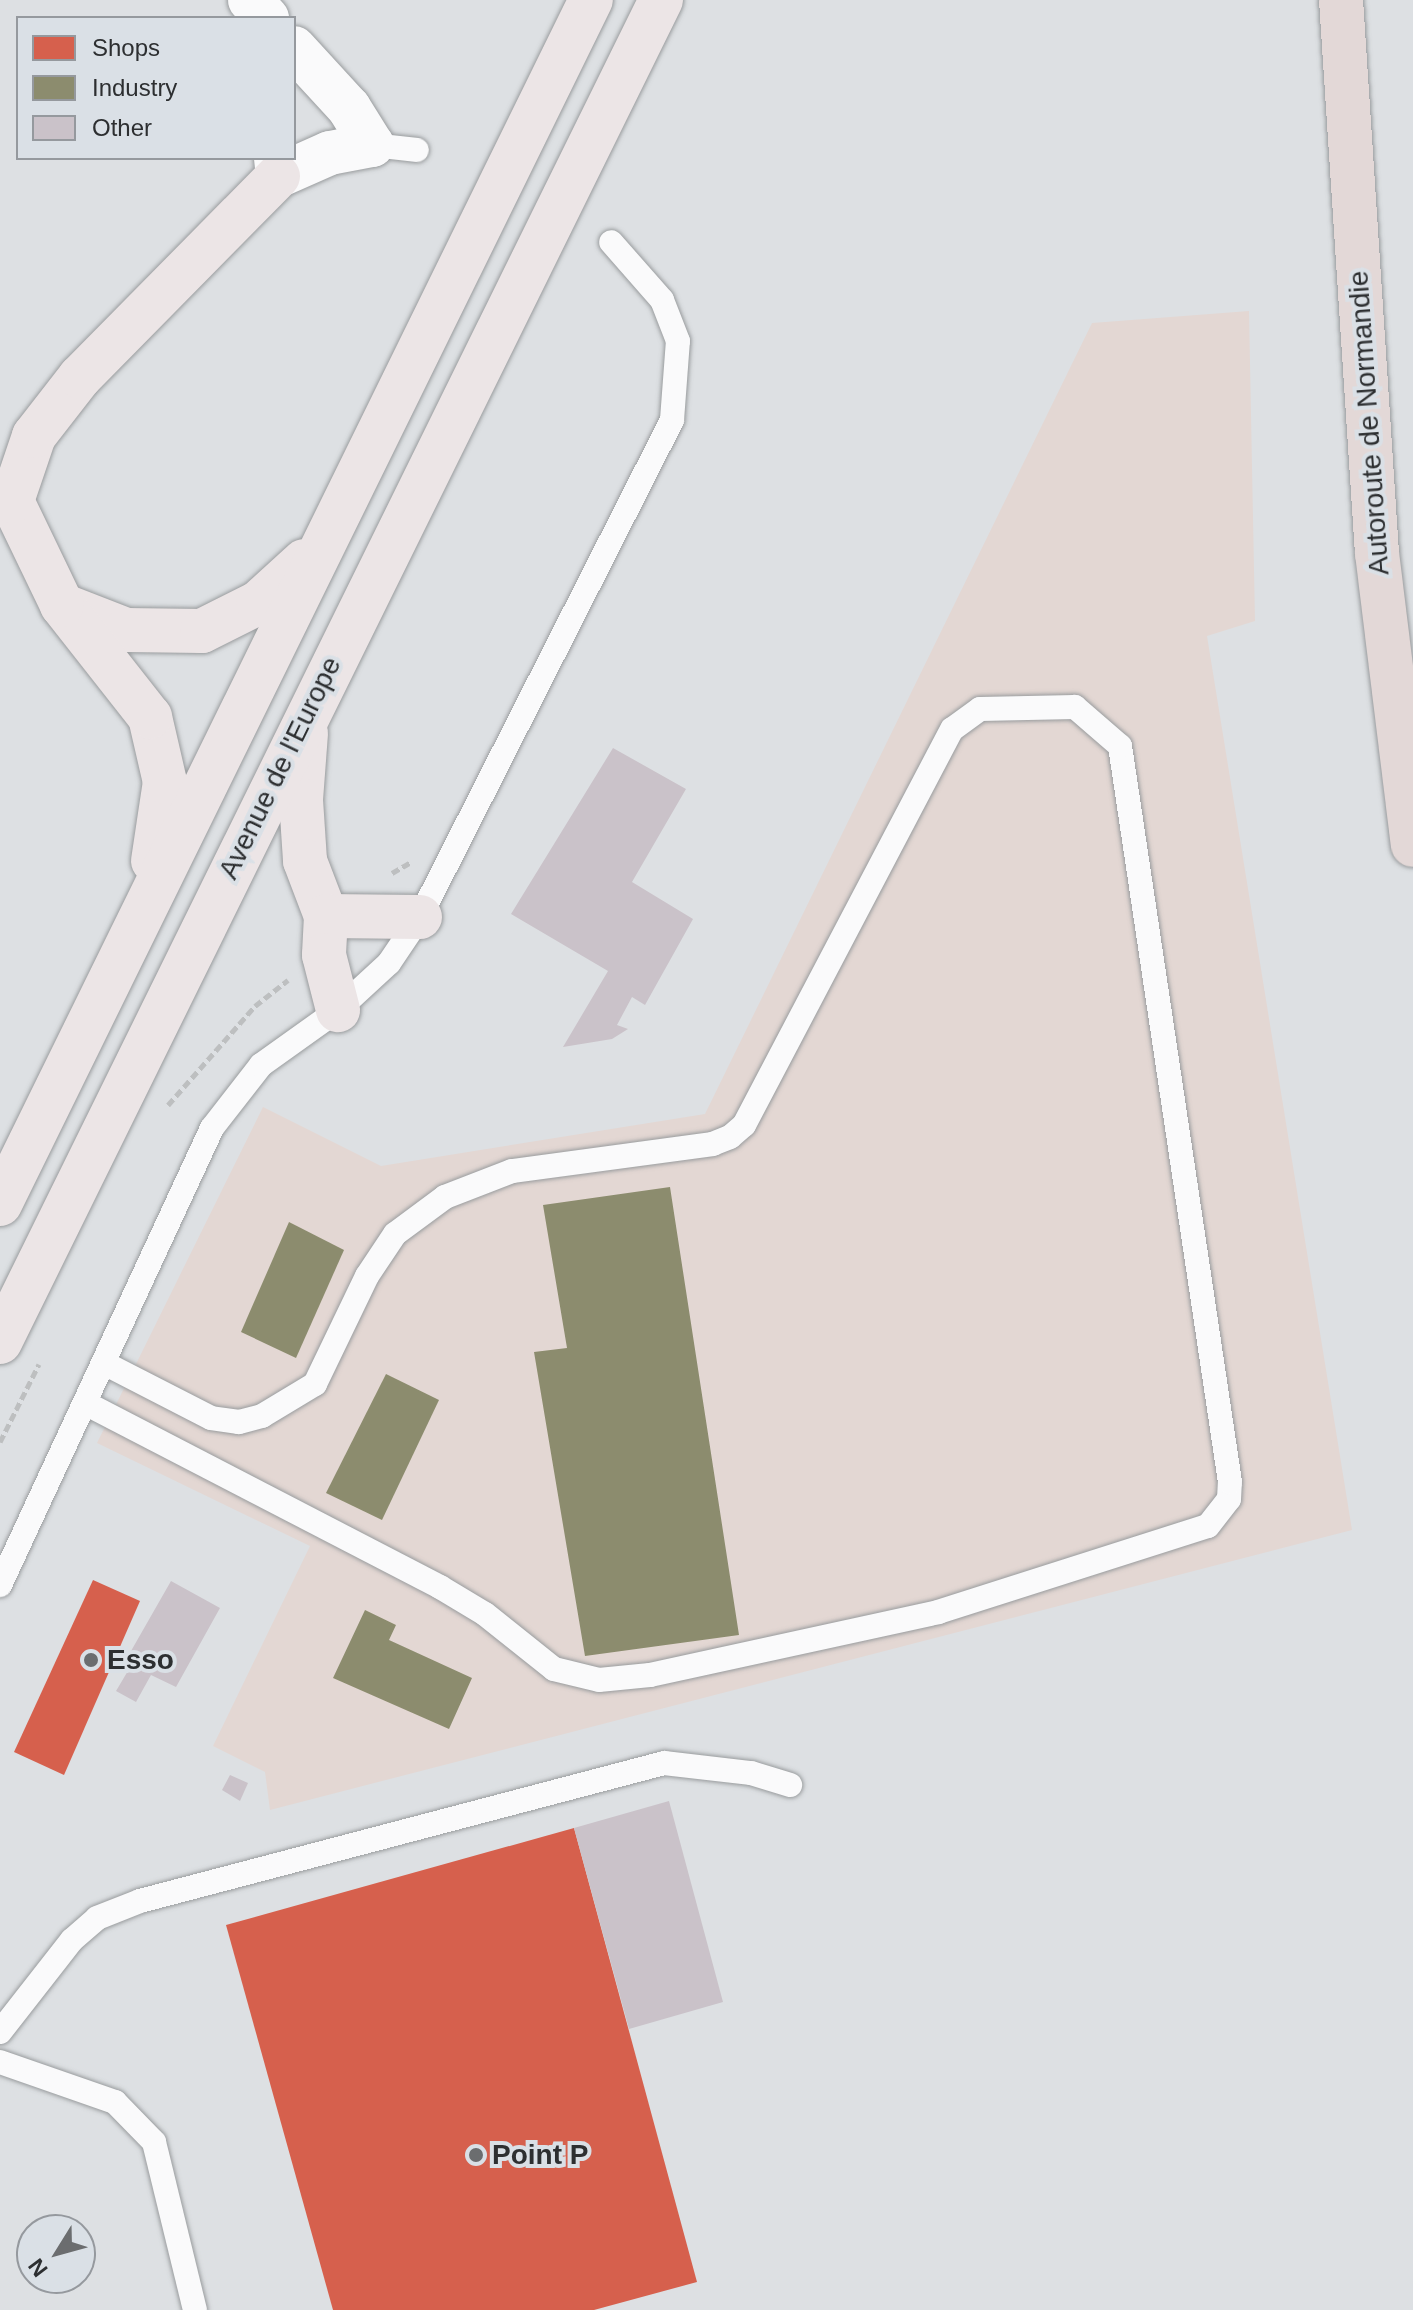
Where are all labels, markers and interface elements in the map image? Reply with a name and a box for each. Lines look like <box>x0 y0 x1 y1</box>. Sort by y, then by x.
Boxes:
legend <box>16 16 296 160</box>
text: Shops <box>92 34 160 61</box>
text: Industry <box>92 74 177 101</box>
text: Other <box>92 114 152 141</box>
street label: Autoroute de Normandie <box>1342 270 1396 576</box>
street label: Avenue de l'Europe <box>212 651 348 885</box>
place label: Esso <box>107 1643 174 1677</box>
marker: Esso <box>82 1651 100 1669</box>
place label: Point P <box>492 2138 588 2172</box>
marker: Point P <box>467 2146 485 2164</box>
north arrow <box>16 2214 96 2294</box>
text: N <box>23 2254 53 2281</box>

